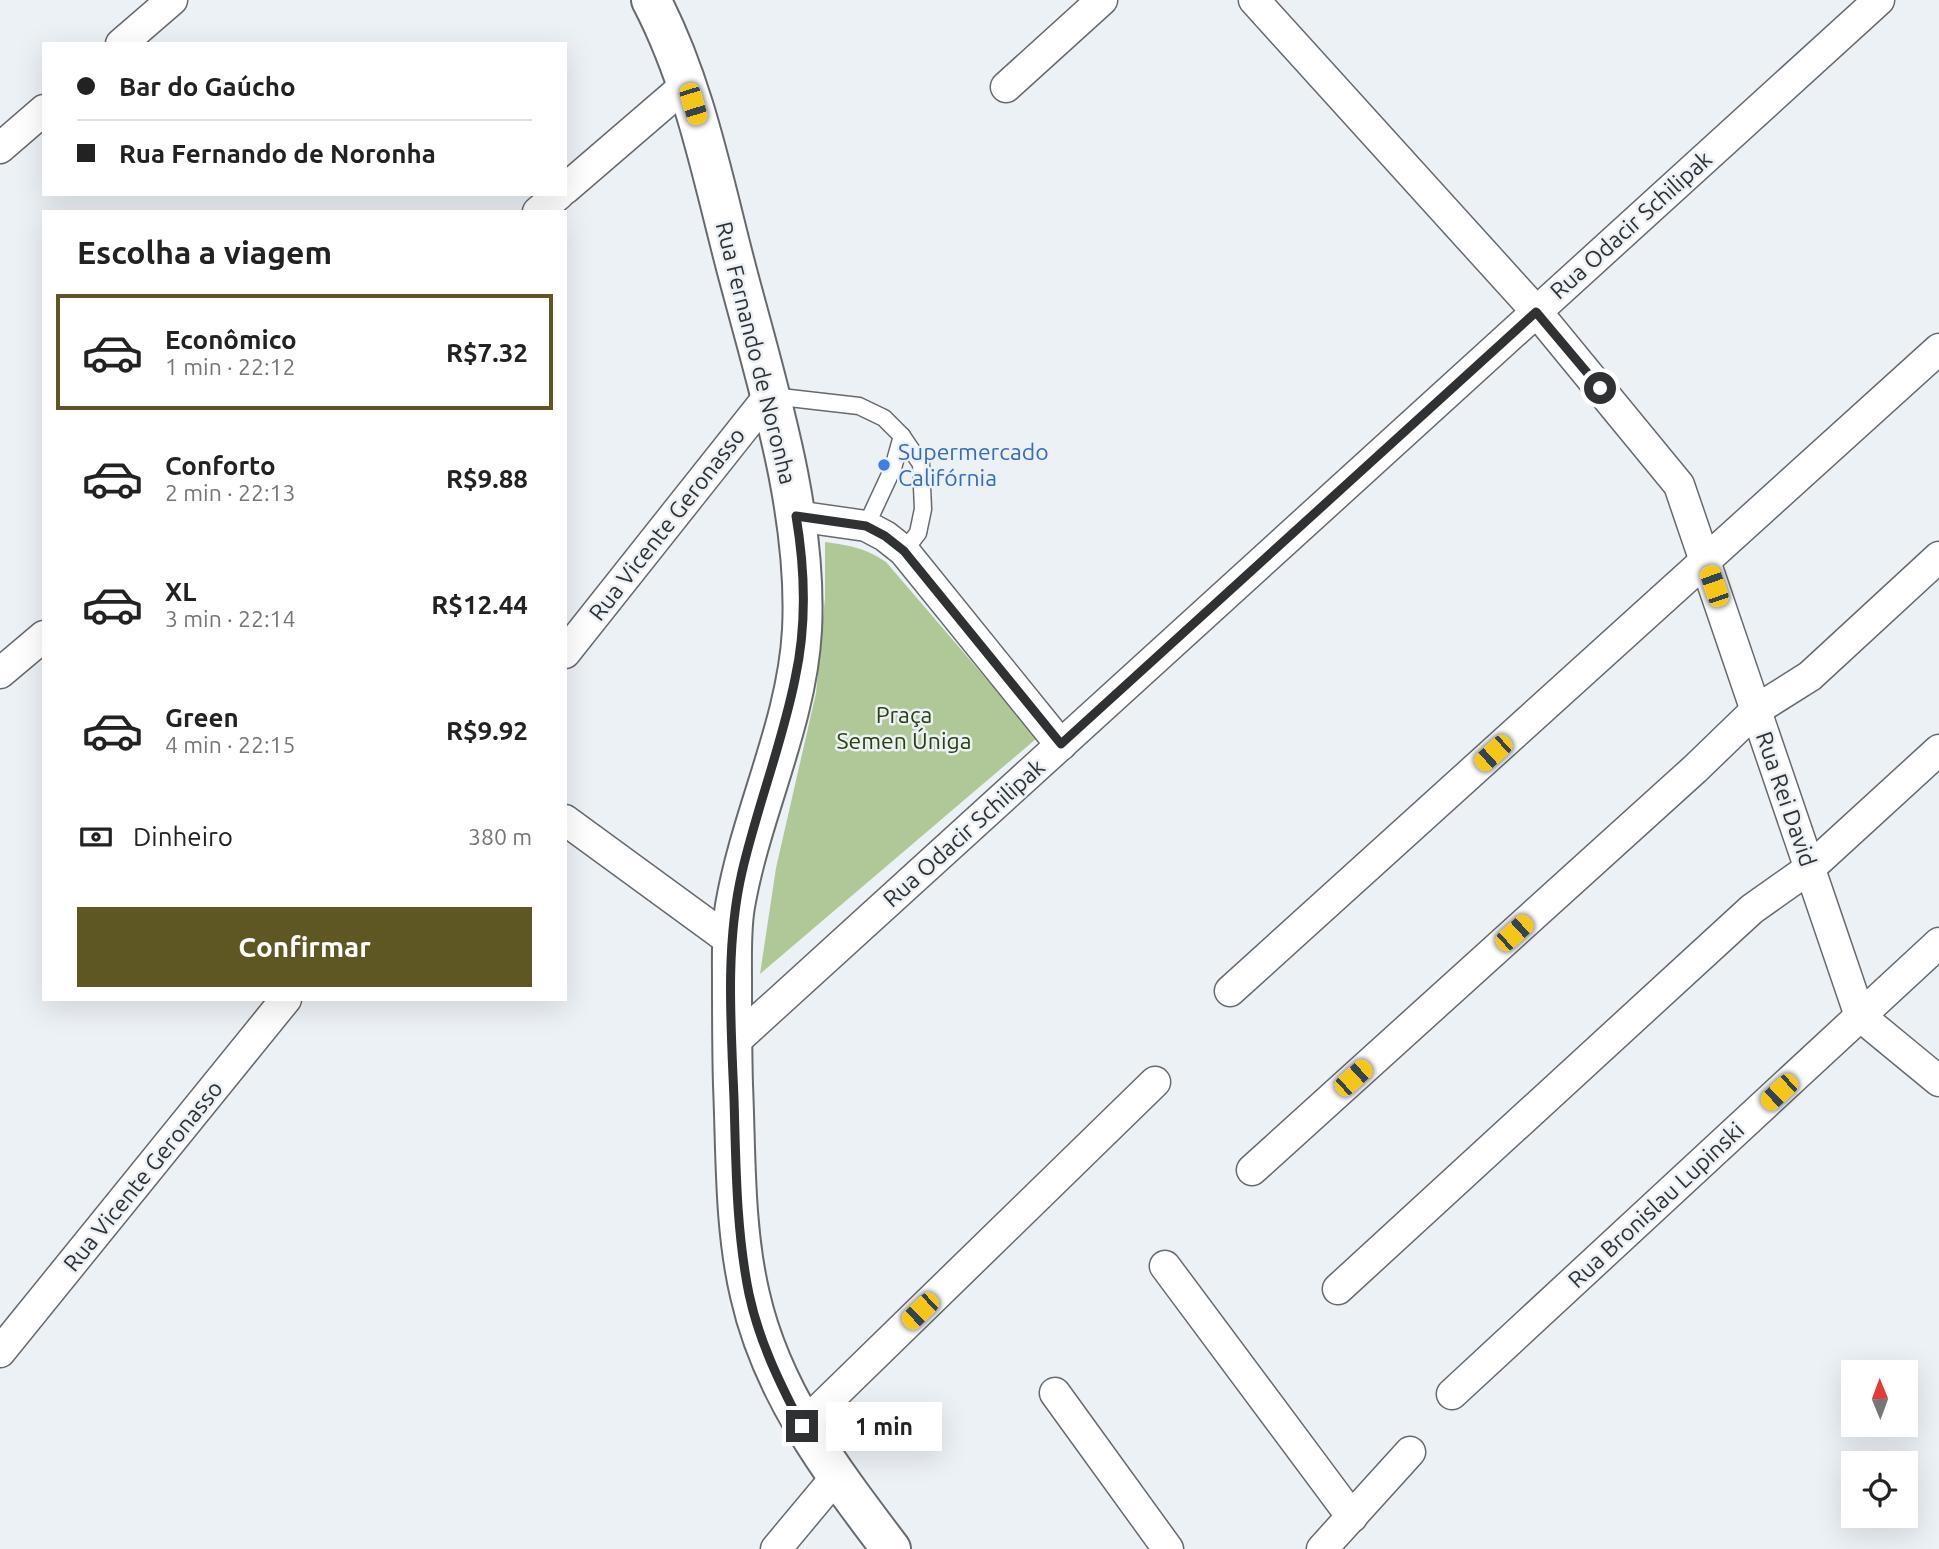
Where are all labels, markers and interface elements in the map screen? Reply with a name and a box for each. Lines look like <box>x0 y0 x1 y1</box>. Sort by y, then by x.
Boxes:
text: Bar do Gaúcho <box>119 72 296 101</box>
car <box>677 81 710 127</box>
text: Rua Fernando de Noronha <box>119 139 436 168</box>
street label: Rua Odacir Schilipak <box>1545 146 1717 303</box>
street label: Rua Fernando de Noronha <box>712 219 801 487</box>
text: Escolha a viagem <box>77 234 332 270</box>
icon: car <box>81 321 144 384</box>
text: Econômico <box>165 325 297 354</box>
text: R$7.32 <box>446 338 528 367</box>
text: 1 min · 22:12 <box>165 354 296 379</box>
route start <box>1584 372 1616 404</box>
street label: Rua Vicente Geronasso <box>584 422 750 625</box>
place label: Supermercado Califórnia <box>898 439 1049 490</box>
icon: car <box>81 447 144 510</box>
text: Conforto <box>165 451 276 480</box>
marker: Supermercado Califórnia <box>876 457 892 473</box>
text: R$9.88 <box>446 464 528 493</box>
text: 2 min · 22:13 <box>165 480 296 505</box>
car <box>1698 563 1731 609</box>
icon: car <box>81 573 144 636</box>
text: XL <box>165 577 196 606</box>
text: R$12.44 <box>431 590 528 619</box>
text: 3 min · 22:14 <box>165 606 296 631</box>
icon: car <box>81 699 144 762</box>
park label: Praça Semen Úniga <box>836 702 972 753</box>
text: Green <box>165 703 239 732</box>
text: R$9.92 <box>446 716 528 745</box>
street label: Rua Rei David <box>1752 728 1821 869</box>
car <box>1471 731 1516 775</box>
text: 4 min · 22:15 <box>165 732 296 757</box>
street label: Rua Odacir Schilipak <box>878 754 1050 911</box>
icon: cash <box>77 818 115 856</box>
text: Dinheiro <box>133 822 233 851</box>
text: 380 m <box>468 824 532 849</box>
button: Confirmar <box>77 907 532 987</box>
car <box>1492 911 1537 955</box>
car <box>1331 1056 1376 1100</box>
car <box>1757 1070 1802 1114</box>
street label: Rua Vicente Geronasso <box>58 1076 227 1276</box>
street label: Rua Bronislau Lupinski <box>1563 1117 1748 1292</box>
car <box>898 1289 943 1333</box>
north arrow <box>1841 1360 1918 1437</box>
map controls <box>1841 1360 1918 1528</box>
callout: 1 min <box>826 1402 942 1450</box>
route end <box>786 1410 818 1442</box>
text: 1 min <box>855 1414 913 1439</box>
button: locate <box>1841 1451 1918 1528</box>

